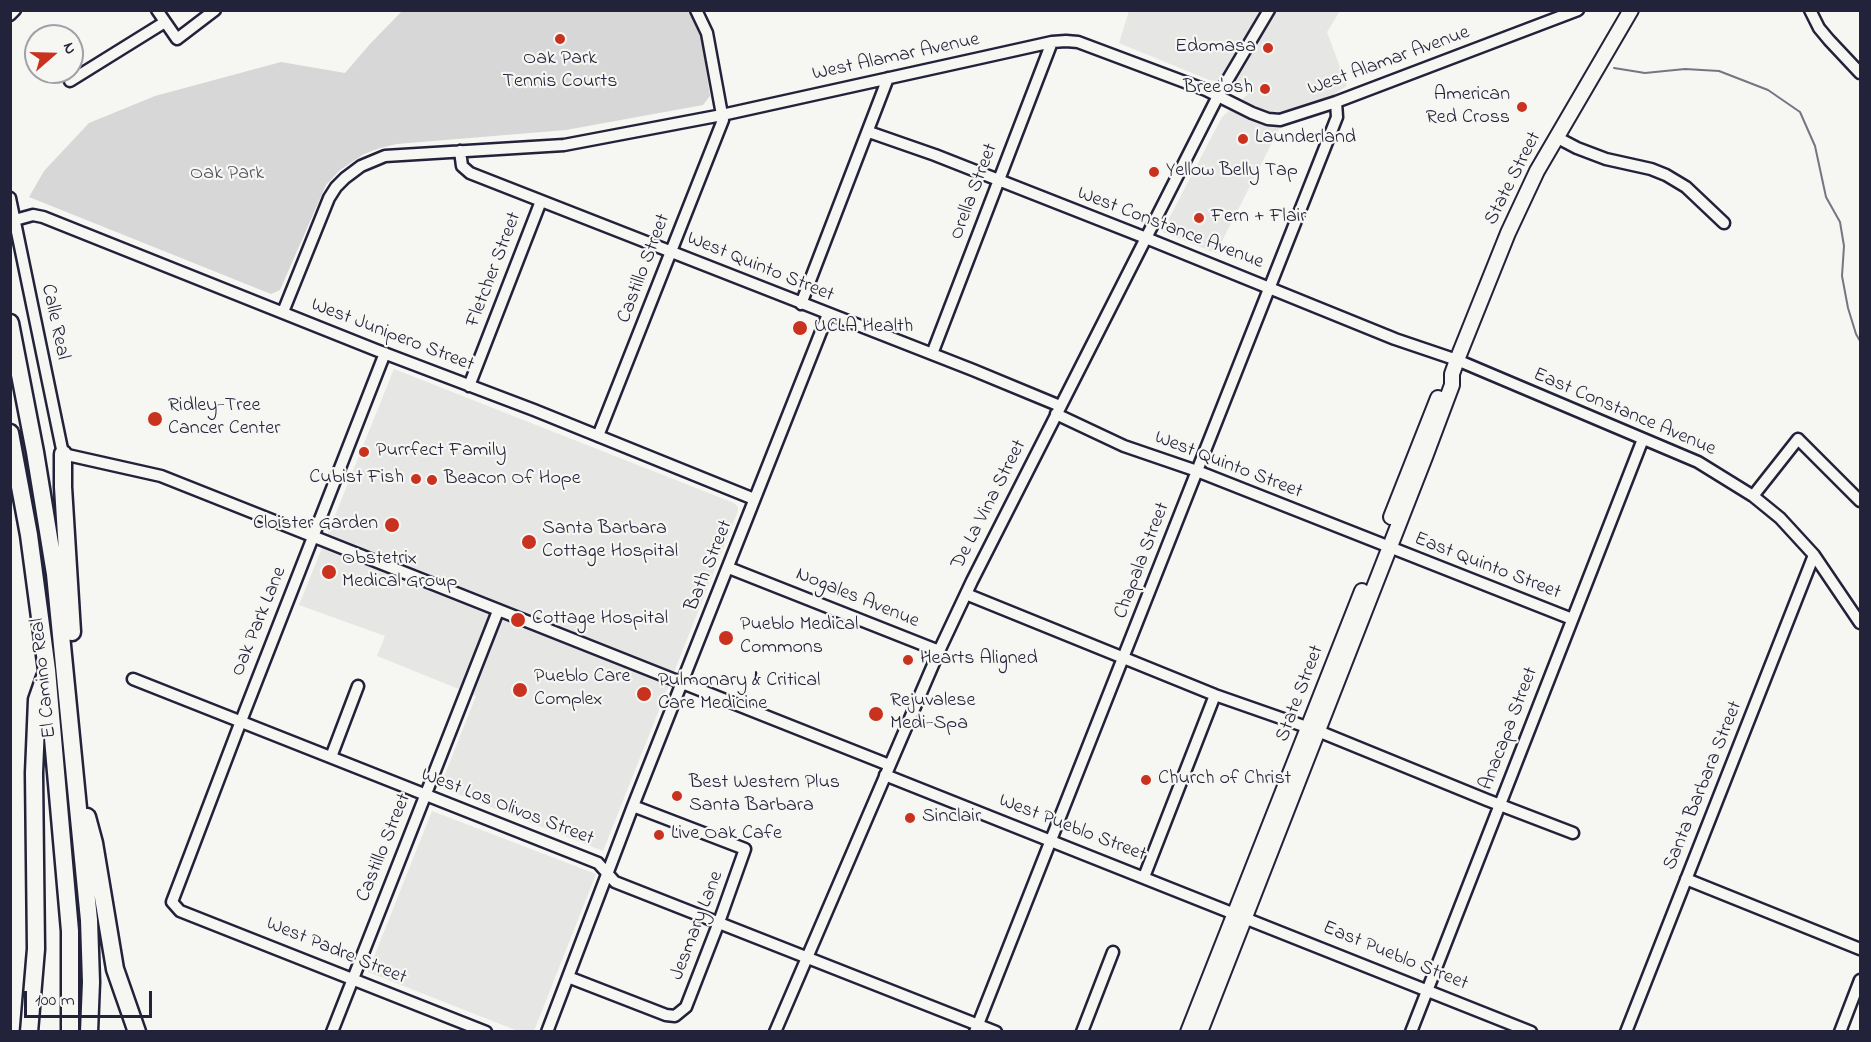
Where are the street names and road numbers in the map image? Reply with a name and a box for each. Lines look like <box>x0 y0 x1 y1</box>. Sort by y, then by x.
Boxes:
street label: West Alamar Avenue <box>1305 22 1473 102</box>
street label: West Alamar Avenue <box>810 29 982 87</box>
street label: State Street <box>1480 128 1548 230</box>
street label: Orella Street <box>946 140 1004 244</box>
street label: West Constance Avenue <box>1073 182 1267 276</box>
street label: Fletcher Street <box>462 209 528 331</box>
street label: Castillo Street <box>613 211 677 327</box>
street label: West Quinto Street <box>683 228 837 308</box>
street label: Calle Real <box>34 282 74 362</box>
street label: West Junipero Street <box>307 294 477 378</box>
street label: East Constance Avenue <box>1529 364 1719 462</box>
street label: West Quinto Street <box>1151 427 1305 505</box>
street label: De La Vina Street <box>947 436 1033 574</box>
street label: Chapala Street <box>1110 500 1176 622</box>
street label: Bath Street <box>681 517 739 615</box>
street label: East Quinto Street <box>1410 528 1564 606</box>
street label: Nogales Avenue <box>792 563 922 635</box>
street label: Oak Park Lane <box>227 564 293 680</box>
street label: El Camino Real <box>27 617 63 739</box>
street label: State Street <box>1272 642 1330 746</box>
street label: Anacapa Street <box>1476 664 1544 794</box>
street label: Santa Barbara Street <box>1659 698 1749 874</box>
street label: West Los Olivos Street <box>417 764 597 852</box>
street label: Castillo Street <box>352 790 418 906</box>
street label: West Pueblo Street <box>995 790 1149 868</box>
street label: Jesmary Lane <box>666 868 730 984</box>
street label: West Padre Street <box>262 913 410 991</box>
street label: East Pueblo Street <box>1319 917 1471 997</box>

